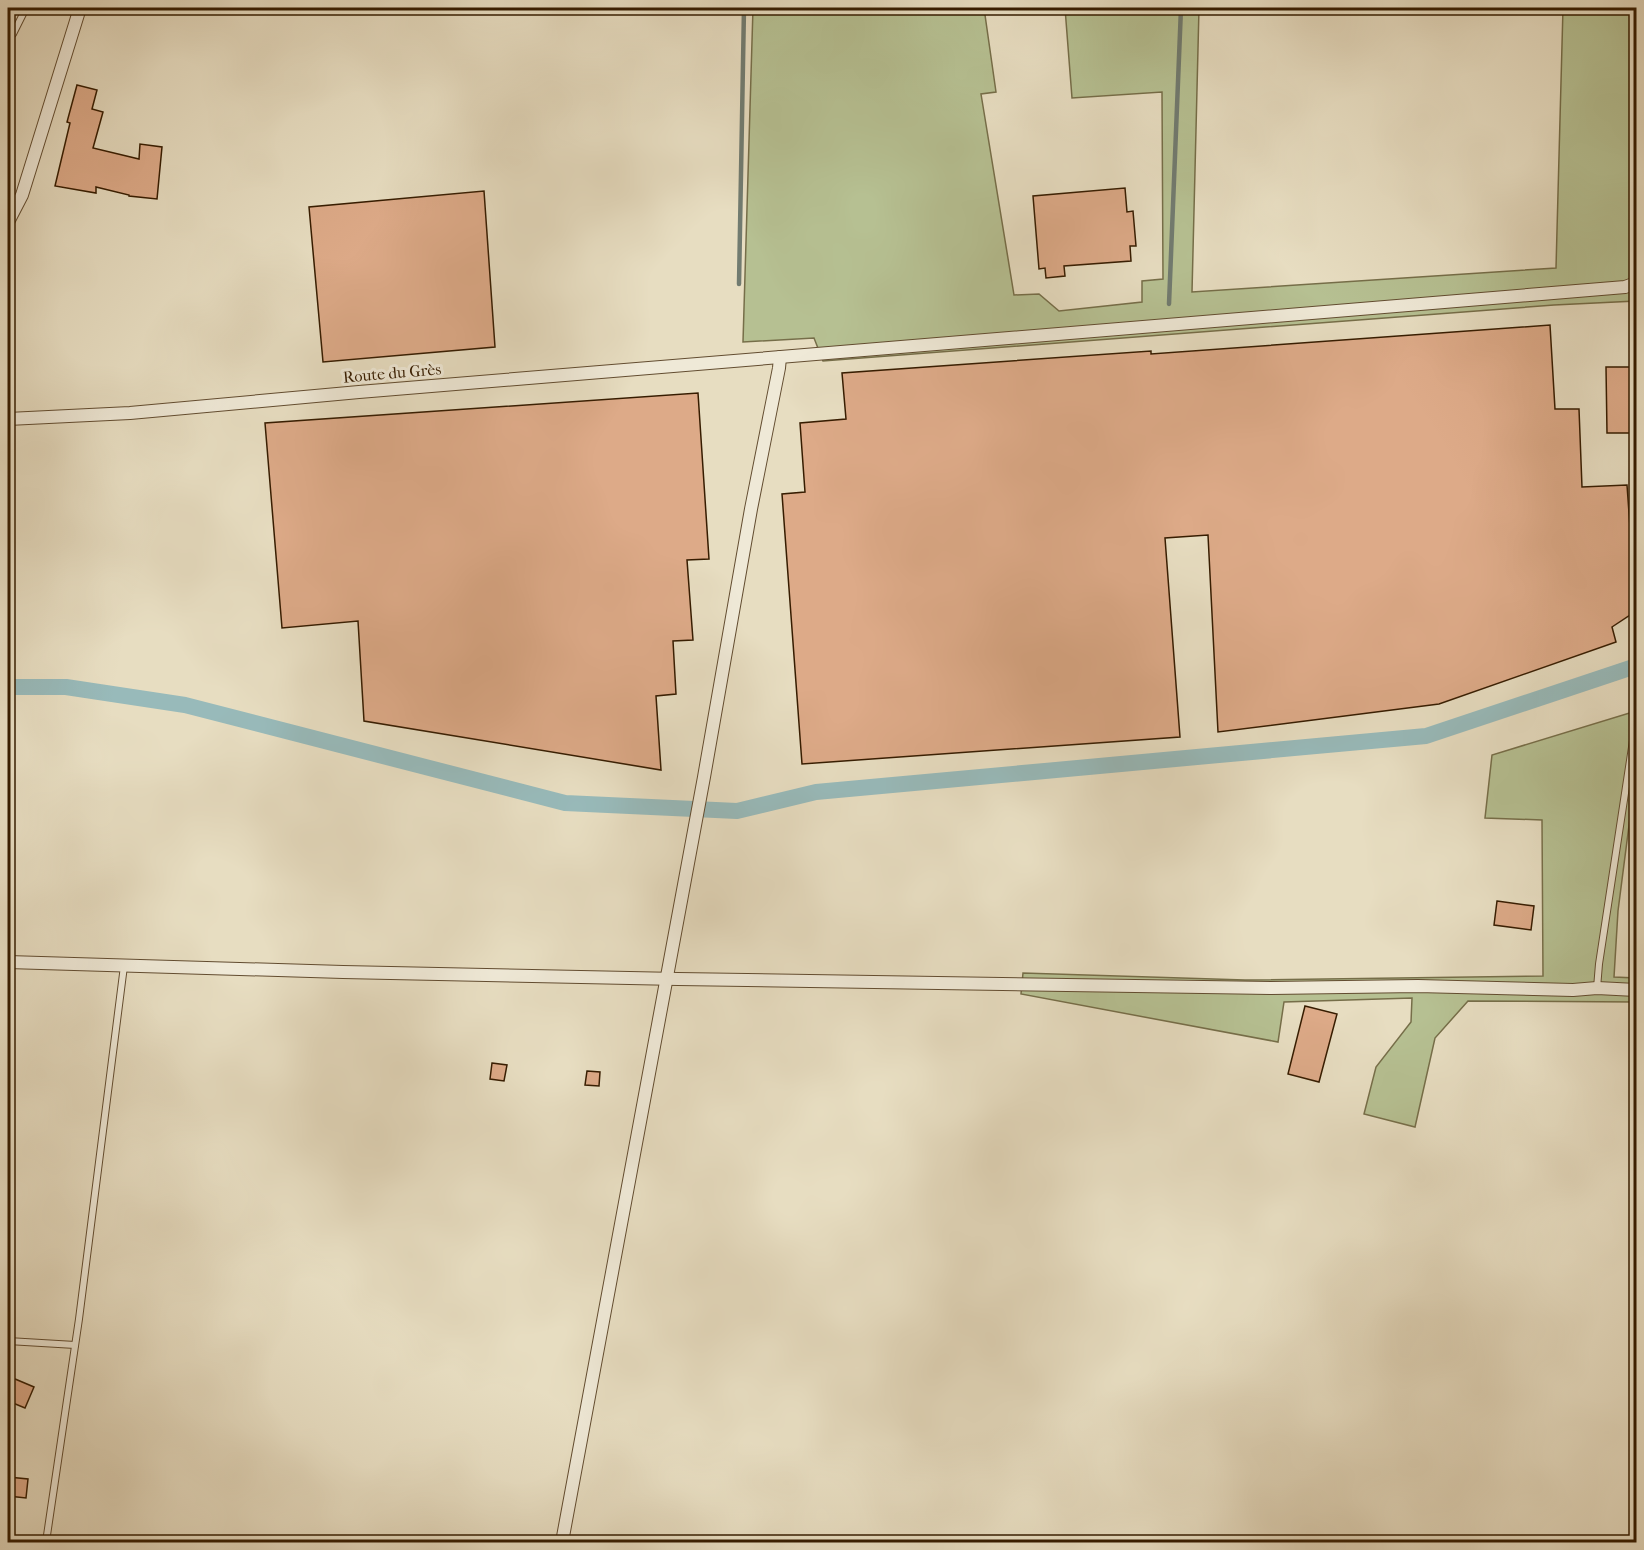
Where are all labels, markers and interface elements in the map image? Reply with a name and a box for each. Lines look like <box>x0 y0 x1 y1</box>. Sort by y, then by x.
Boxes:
street label: Route du Grès <box>342 359 442 387</box>

